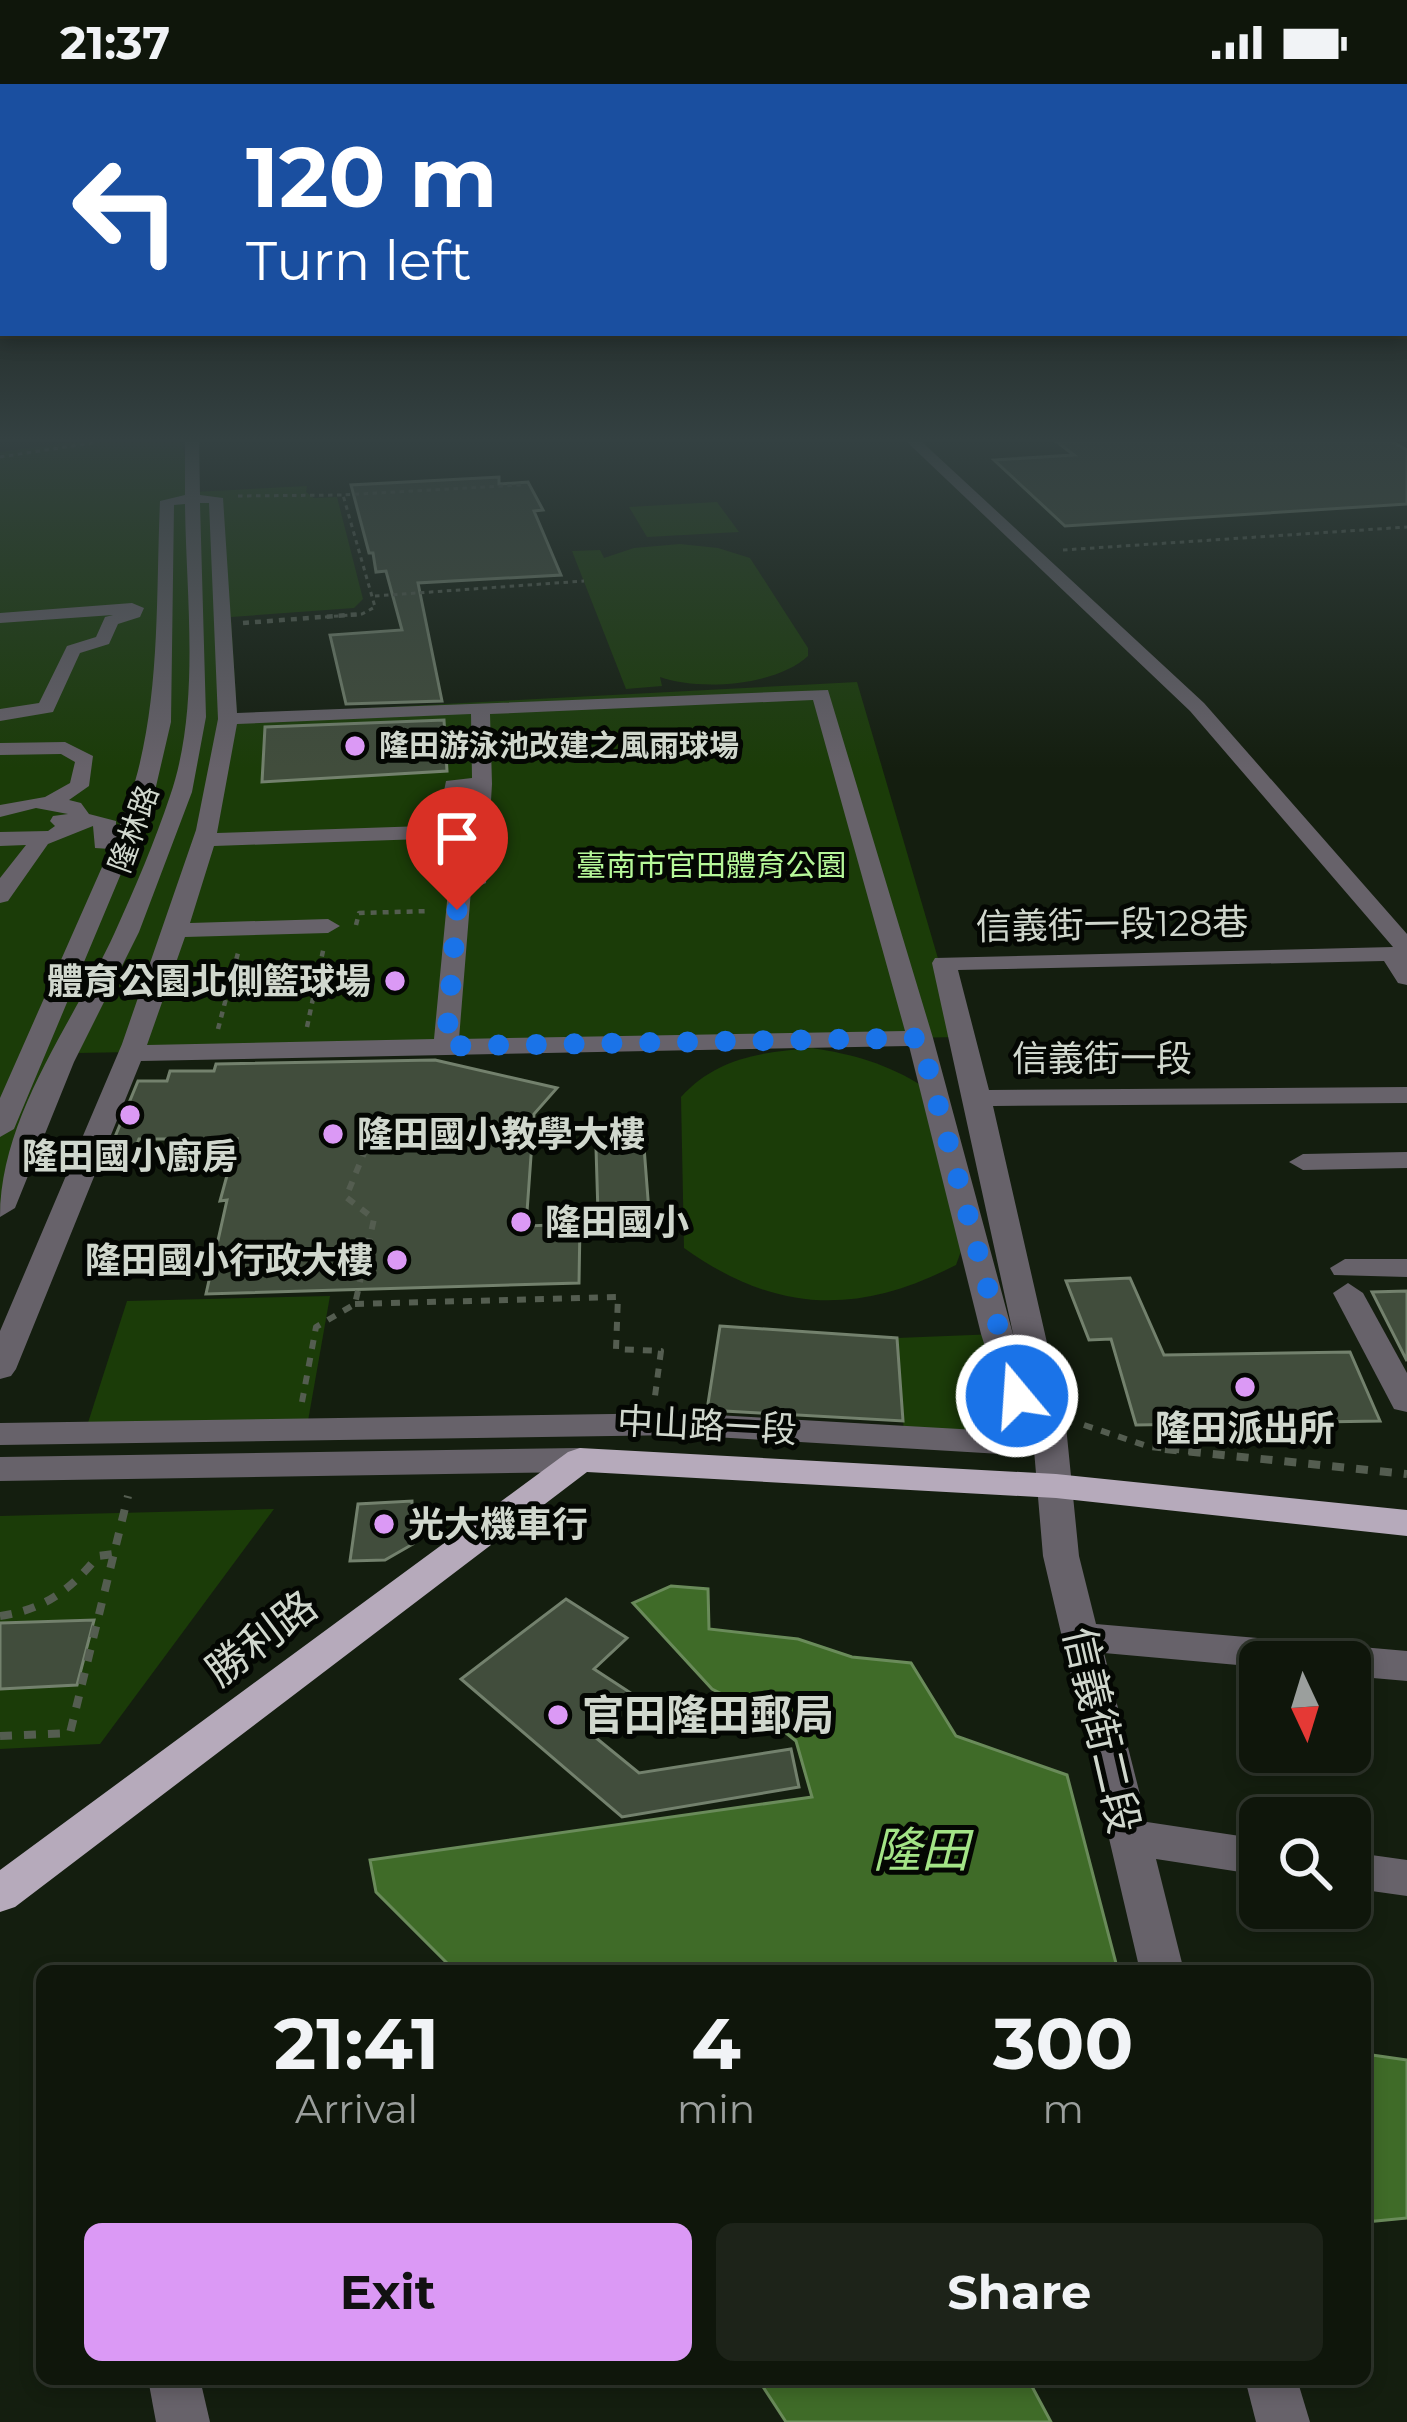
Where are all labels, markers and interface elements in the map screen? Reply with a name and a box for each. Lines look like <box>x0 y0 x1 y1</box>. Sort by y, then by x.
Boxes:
text: 21:37 <box>60 15 170 70</box>
text: 120 m <box>246 126 497 228</box>
icon: left <box>48 132 204 288</box>
text: Turn left <box>246 228 472 294</box>
place label: 隆田游泳池改建之風雨球場 <box>379 727 739 764</box>
marker: 隆田游泳池改建之風雨球場 <box>342 733 368 759</box>
street label: 隆林路 <box>101 780 166 877</box>
pin <box>406 787 508 910</box>
icon: arrive <box>424 805 490 871</box>
park label: 臺南市官田體育公園 <box>576 847 846 884</box>
street label: 信義街一段128巷 <box>975 900 1249 948</box>
place label: 體育公園北側籃球場 <box>47 959 371 1003</box>
marker: 體育公園北側籃球場 <box>382 968 408 994</box>
street label: 信義街一段 <box>1012 1036 1192 1080</box>
marker: 隆田國小廚房 <box>117 1102 143 1128</box>
place label: 隆田國小教學大樓 <box>357 1112 645 1156</box>
marker: 隆田國小教學大樓 <box>320 1121 346 1147</box>
place label: 隆田國小廚房 <box>22 1134 238 1178</box>
place label: 隆田國小 <box>545 1200 689 1244</box>
marker: 隆田國小 <box>508 1209 534 1235</box>
place label: 隆田國小行政大樓 <box>85 1238 373 1282</box>
marker: 隆田國小行政大樓 <box>384 1247 410 1273</box>
position arrow <box>954 1333 1080 1459</box>
marker: 隆田派出所 <box>1232 1374 1258 1400</box>
street label: 中山路一段 <box>616 1398 798 1452</box>
place label: 隆田派出所 <box>1155 1406 1335 1450</box>
place label: 光大機車行 <box>408 1502 588 1546</box>
marker: 光大機車行 <box>371 1511 397 1537</box>
street label: 勝利路 <box>195 1579 327 1697</box>
street label: 信義街二段 <box>1053 1622 1151 1838</box>
north arrow <box>1239 1641 1371 1773</box>
map controls <box>1239 1641 1371 1929</box>
place label: 官田隆田郵局 <box>582 1689 834 1741</box>
marker: 官田隆田郵局 <box>545 1702 571 1728</box>
button: search <box>1239 1797 1371 1929</box>
water label: 隆田 <box>873 1821 974 1879</box>
text: 21:41 <box>274 1999 439 2087</box>
text: 4 <box>691 1999 741 2087</box>
text: 300 <box>993 1999 1133 2087</box>
text: Arrival <box>295 2085 418 2133</box>
text: min <box>677 2085 755 2133</box>
text: m <box>1042 2085 1084 2133</box>
button: Exit <box>84 2223 692 2361</box>
button: Share <box>716 2223 1323 2361</box>

